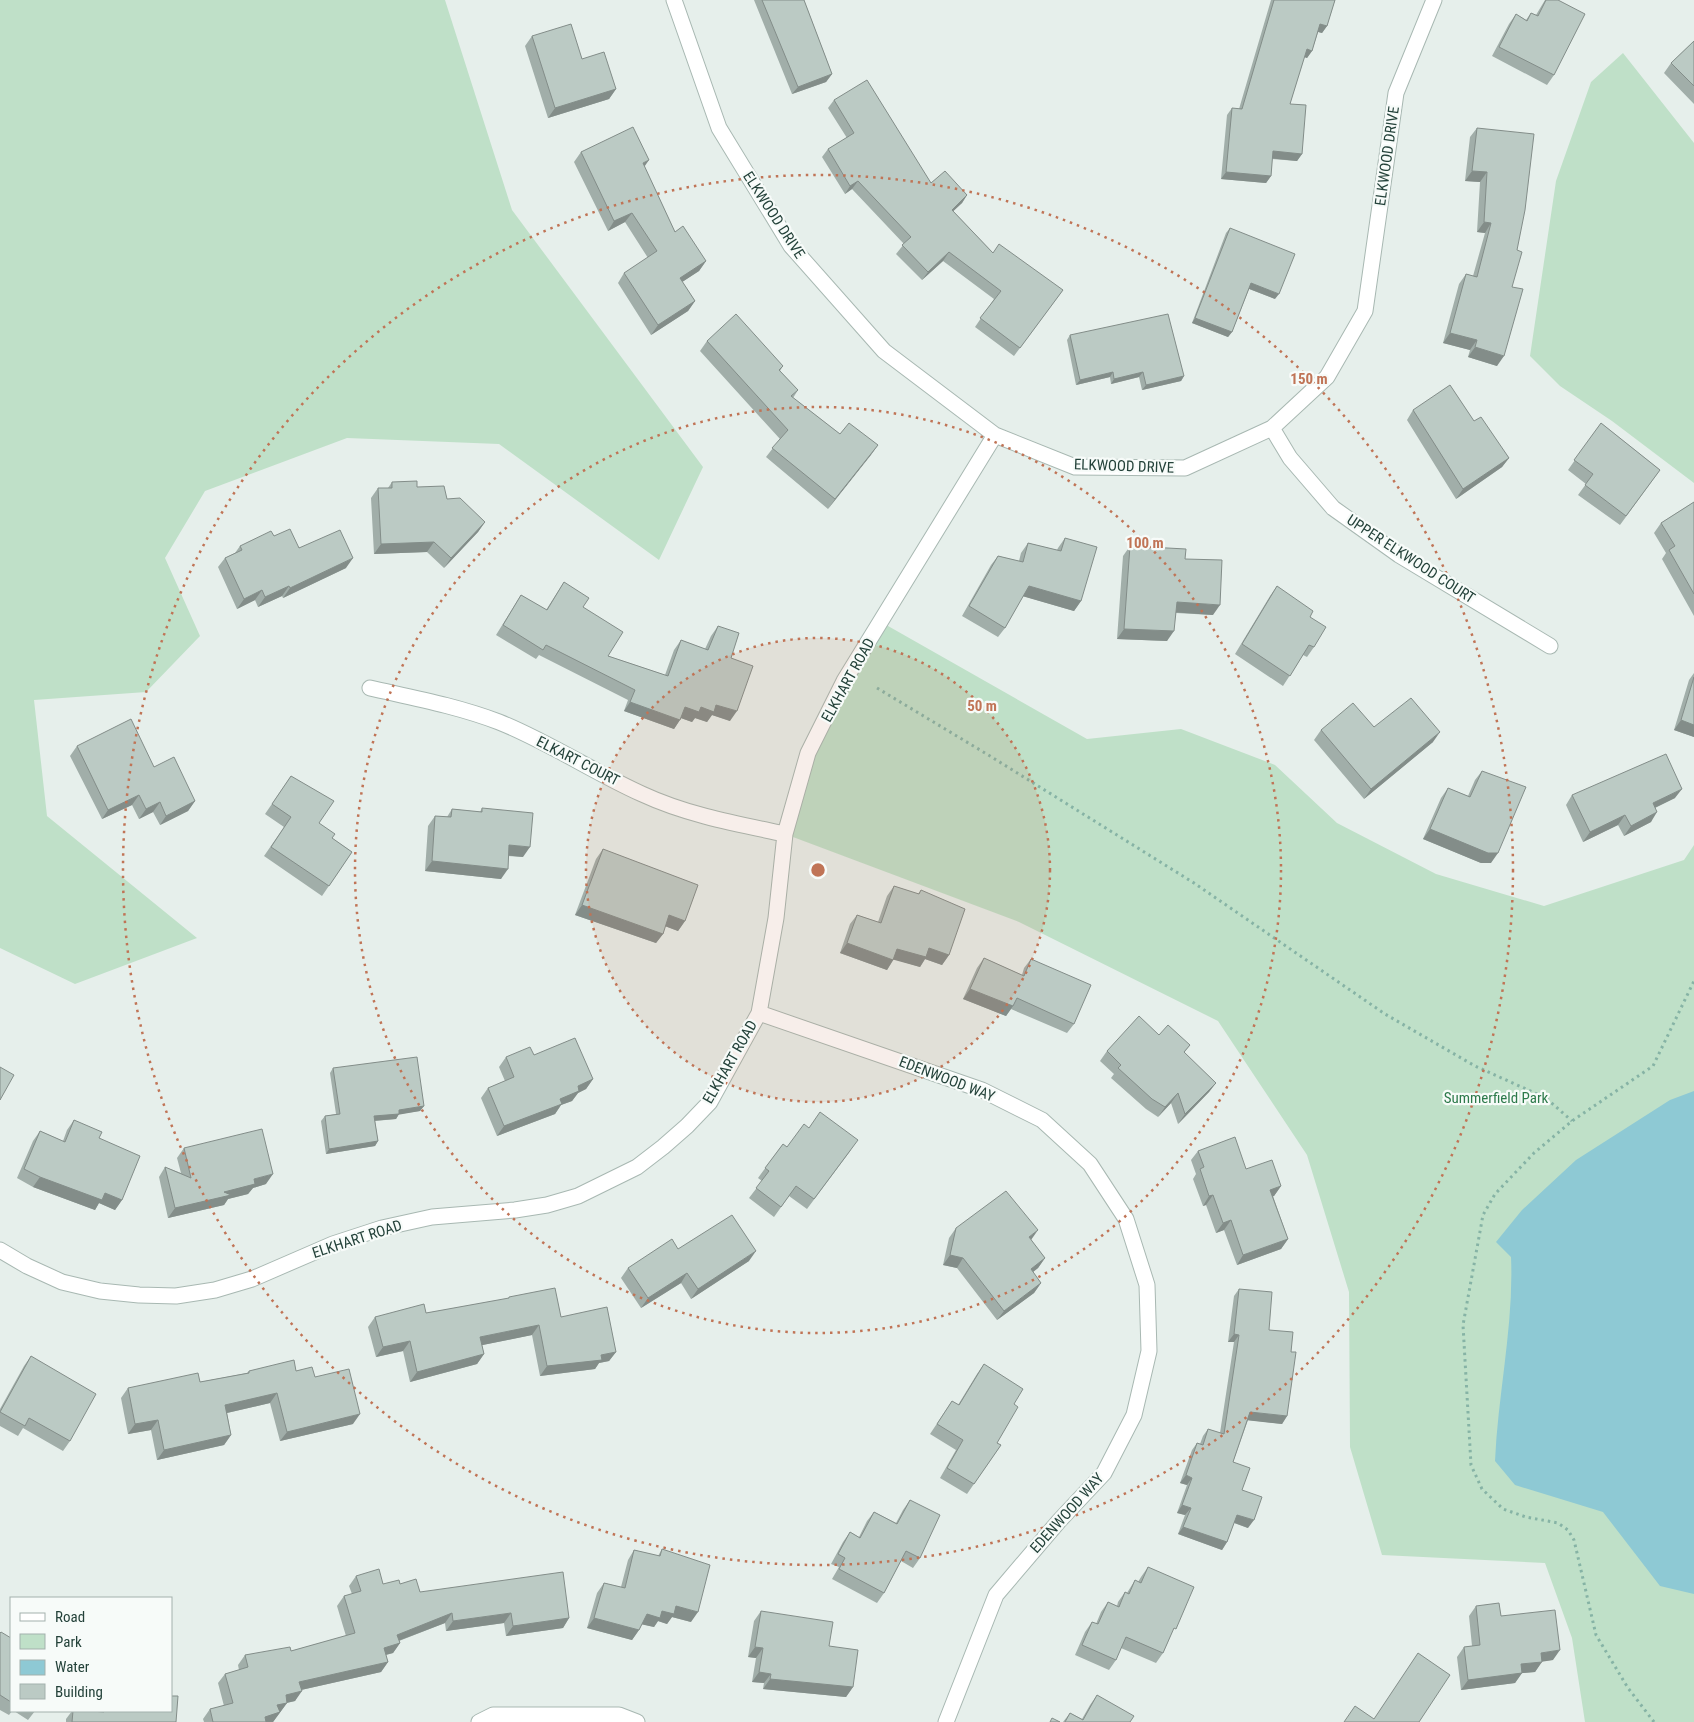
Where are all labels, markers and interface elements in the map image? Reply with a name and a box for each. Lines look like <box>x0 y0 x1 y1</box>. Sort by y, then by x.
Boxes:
street label: ELKWOOD DRIVE <box>1371 105 1403 207</box>
street label: ELKWOOD DRIVE <box>739 168 809 262</box>
text: 150 m <box>1290 370 1328 388</box>
street label: ELKWOOD DRIVE <box>1074 455 1174 477</box>
street label: UPPER ELKWOOD COURT <box>1343 511 1479 607</box>
text: 100 m <box>1126 534 1164 552</box>
street label: ELKHART ROAD <box>818 635 878 725</box>
text: 50 m <box>967 697 997 715</box>
street label: ELKART COURT <box>533 732 623 790</box>
centre of rings <box>809 861 827 879</box>
street label: ELKHART ROAD <box>699 1017 761 1107</box>
street label: EDENWOOD WAY <box>897 1052 998 1106</box>
park label: Summerfield Park <box>1444 1089 1549 1107</box>
street label: ELKHART ROAD <box>310 1216 404 1262</box>
street label: EDENWOOD WAY <box>1026 1469 1108 1557</box>
legend <box>10 1597 172 1712</box>
text: Road <box>55 1608 85 1626</box>
text: Park <box>55 1633 82 1651</box>
text: Water <box>55 1658 90 1676</box>
text: Building <box>55 1683 103 1701</box>

